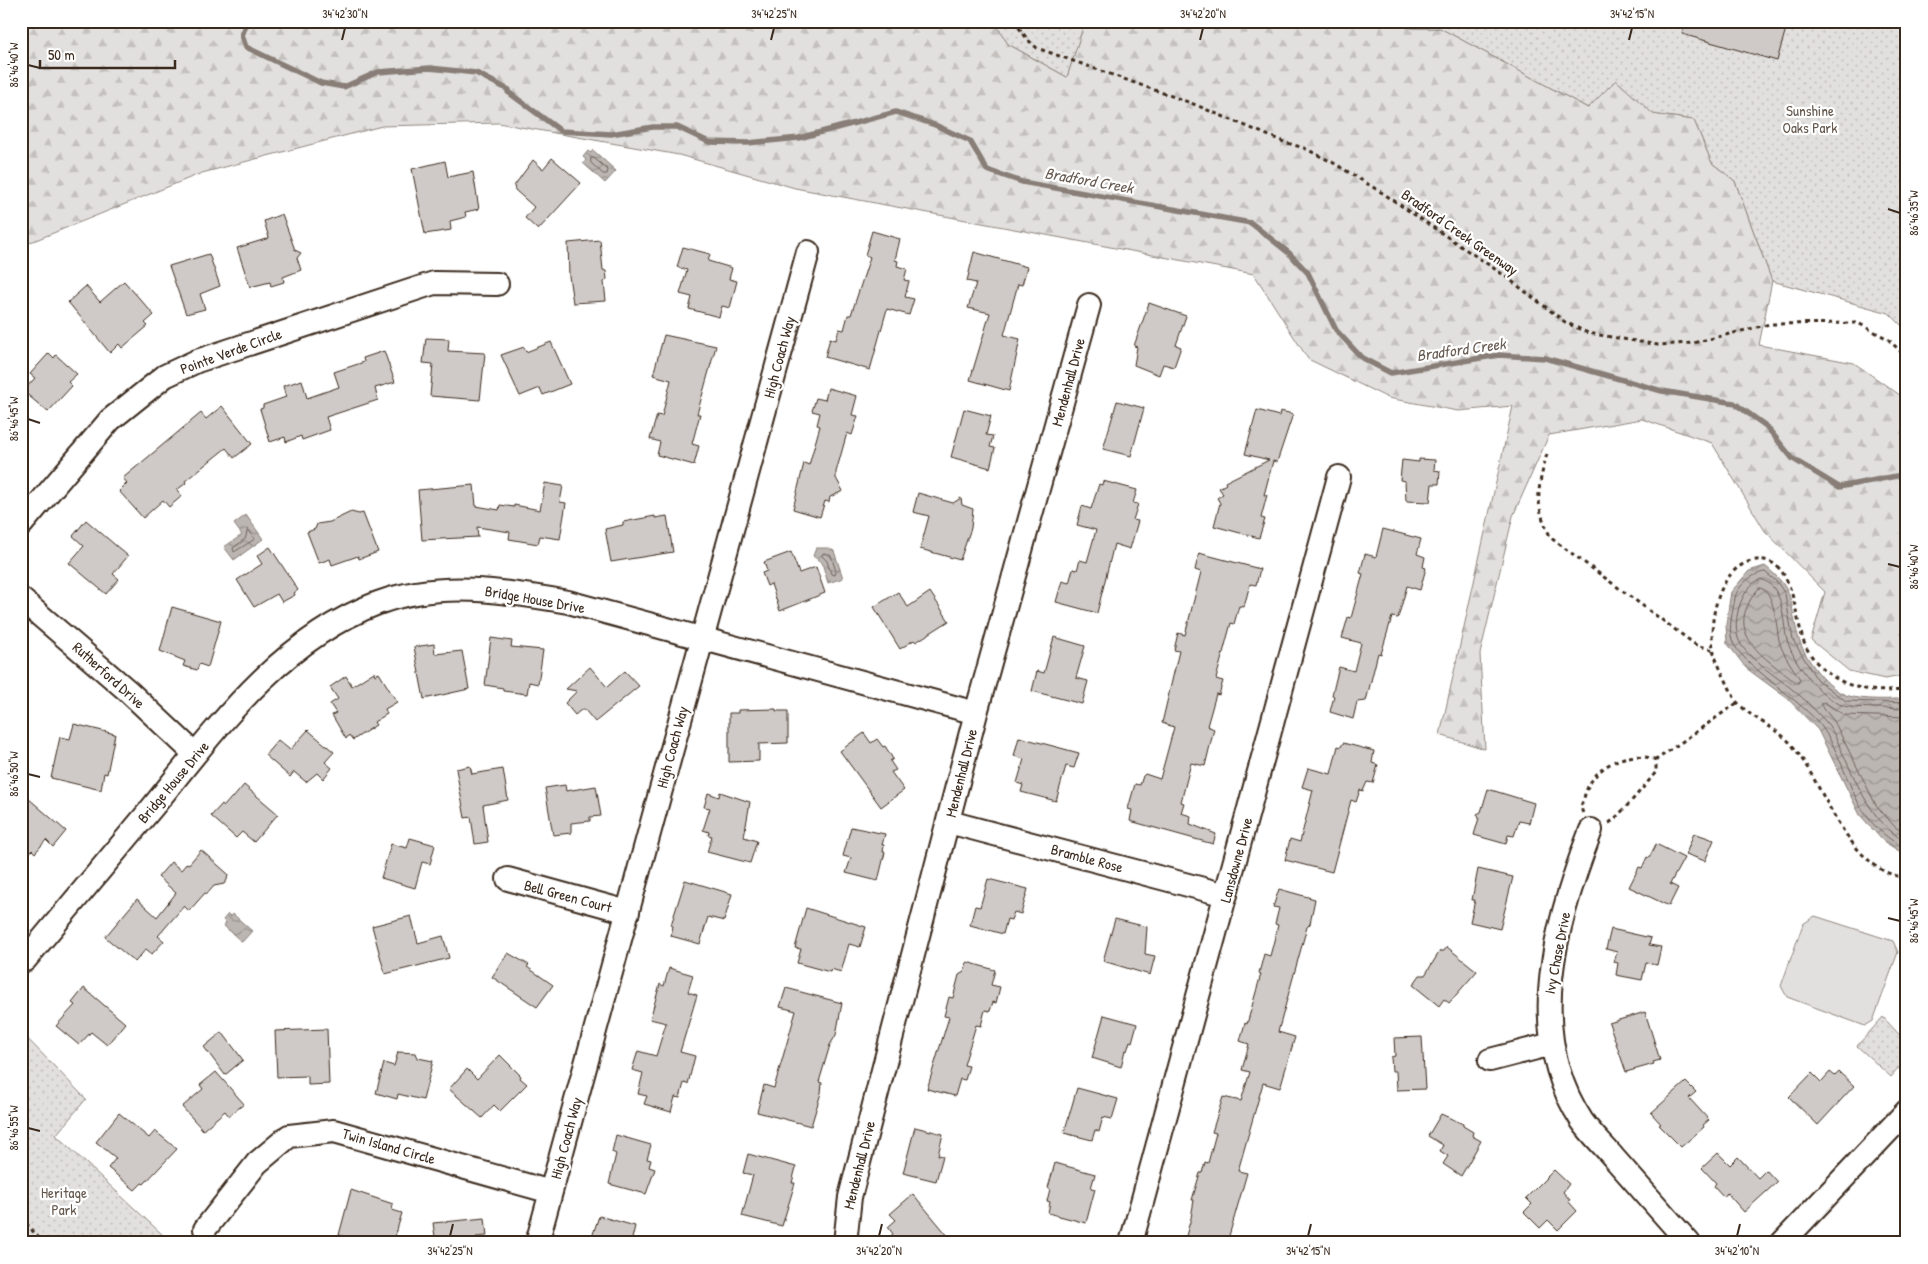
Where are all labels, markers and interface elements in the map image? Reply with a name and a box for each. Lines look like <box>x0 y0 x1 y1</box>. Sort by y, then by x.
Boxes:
text: 34°42'30"N <box>322 5 368 22</box>
text: 34°42'25"N <box>751 5 797 22</box>
text: 34°42'20"N <box>1180 5 1226 22</box>
text: 34°42'15"N <box>1610 5 1654 22</box>
scale bar <box>40 38 175 70</box>
text: 86°46'40"W <box>5 42 22 87</box>
text: 50 m <box>48 44 75 65</box>
park label: Sunshine Oaks Park <box>1783 100 1837 138</box>
water label: Bradford Creek <box>1043 161 1136 199</box>
street label: Bradford Creek Greenway <box>1397 184 1523 280</box>
text: 86°46'35"W <box>1905 190 1922 236</box>
street label: High Coach Way <box>758 314 800 400</box>
street label: Pointe Verde Circle <box>177 323 285 379</box>
water label: Bradford Creek <box>1415 332 1508 366</box>
street label: Mendenhall Drive <box>1046 336 1090 428</box>
text: 86°46'45"W <box>5 396 22 441</box>
text: 86°46'40"W <box>1905 544 1922 589</box>
street label: Bridge House Drive <box>483 580 587 618</box>
street label: Rutherford Drive <box>68 637 150 713</box>
street label: High Coach Way <box>651 704 693 790</box>
street label: Mendenhall Drive <box>940 726 982 819</box>
street label: Bridge House Drive <box>132 736 214 828</box>
text: 86°46'50"W <box>5 751 22 797</box>
street label: Lansdowne Drive <box>1215 815 1257 905</box>
street label: Bramble Rose <box>1049 838 1125 878</box>
street label: Bell Green Court <box>522 874 615 918</box>
text: 86°46'45"W <box>1905 898 1922 943</box>
street label: Ivy Chase Drive <box>1539 910 1575 996</box>
street label: High Coach Way <box>545 1095 587 1181</box>
text: 86°46'55"W <box>5 1105 22 1151</box>
street label: Mendenhall Drive <box>838 1118 880 1211</box>
street label: Twin Island Circle <box>340 1123 438 1169</box>
park label: Heritage Park <box>41 1182 87 1220</box>
text: 34°42'25"N <box>427 1242 473 1259</box>
text: 34°42'20"N <box>856 1242 902 1259</box>
text: 34°42'15"N <box>1286 1242 1330 1259</box>
text: 34°42'10"N <box>1715 1242 1759 1259</box>

